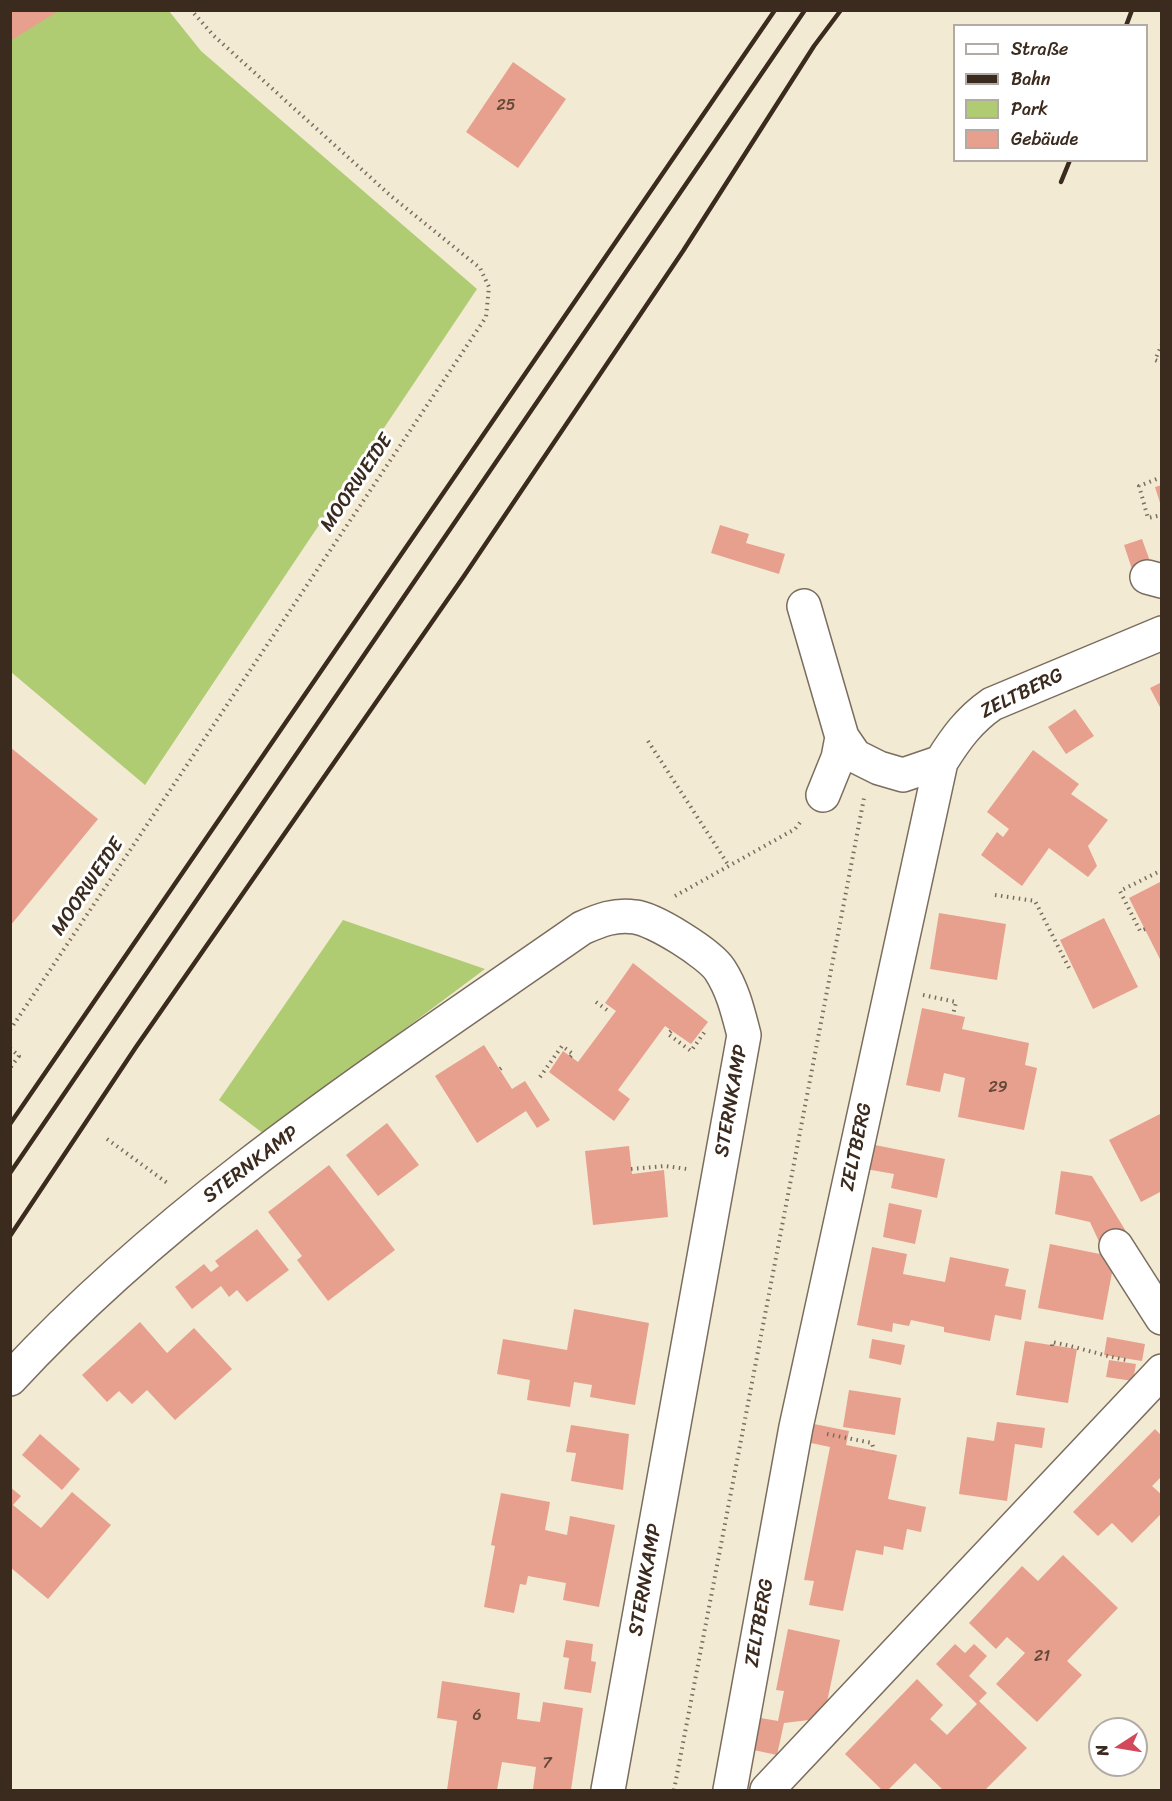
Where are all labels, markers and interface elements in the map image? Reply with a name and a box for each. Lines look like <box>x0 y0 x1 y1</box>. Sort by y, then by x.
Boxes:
legend <box>953 24 1148 162</box>
text: Straße <box>1011 33 1068 65</box>
text: Bahn <box>1011 63 1051 95</box>
text: Park <box>1011 93 1048 125</box>
house number: 25 <box>496 96 516 116</box>
text: Gebäude <box>1011 123 1078 155</box>
street label: MOORWEIDE <box>316 430 398 536</box>
street label: ZELTBERG <box>977 664 1067 724</box>
street label: MOORWEIDE <box>47 834 129 940</box>
street label: STERNKAMP <box>710 1043 754 1159</box>
house number: 29 <box>988 1078 1008 1098</box>
street label: ZELTBERG <box>836 1101 878 1193</box>
street label: STERNKAMP <box>198 1121 304 1209</box>
street label: STERNKAMP <box>624 1522 668 1638</box>
street label: ZELTBERG <box>740 1577 780 1669</box>
house number: 21 <box>1034 1647 1050 1667</box>
house number: 6 <box>472 1706 482 1726</box>
north arrow <box>1088 1717 1148 1777</box>
text: N <box>1087 1742 1117 1759</box>
house number: 7 <box>542 1754 552 1774</box>

